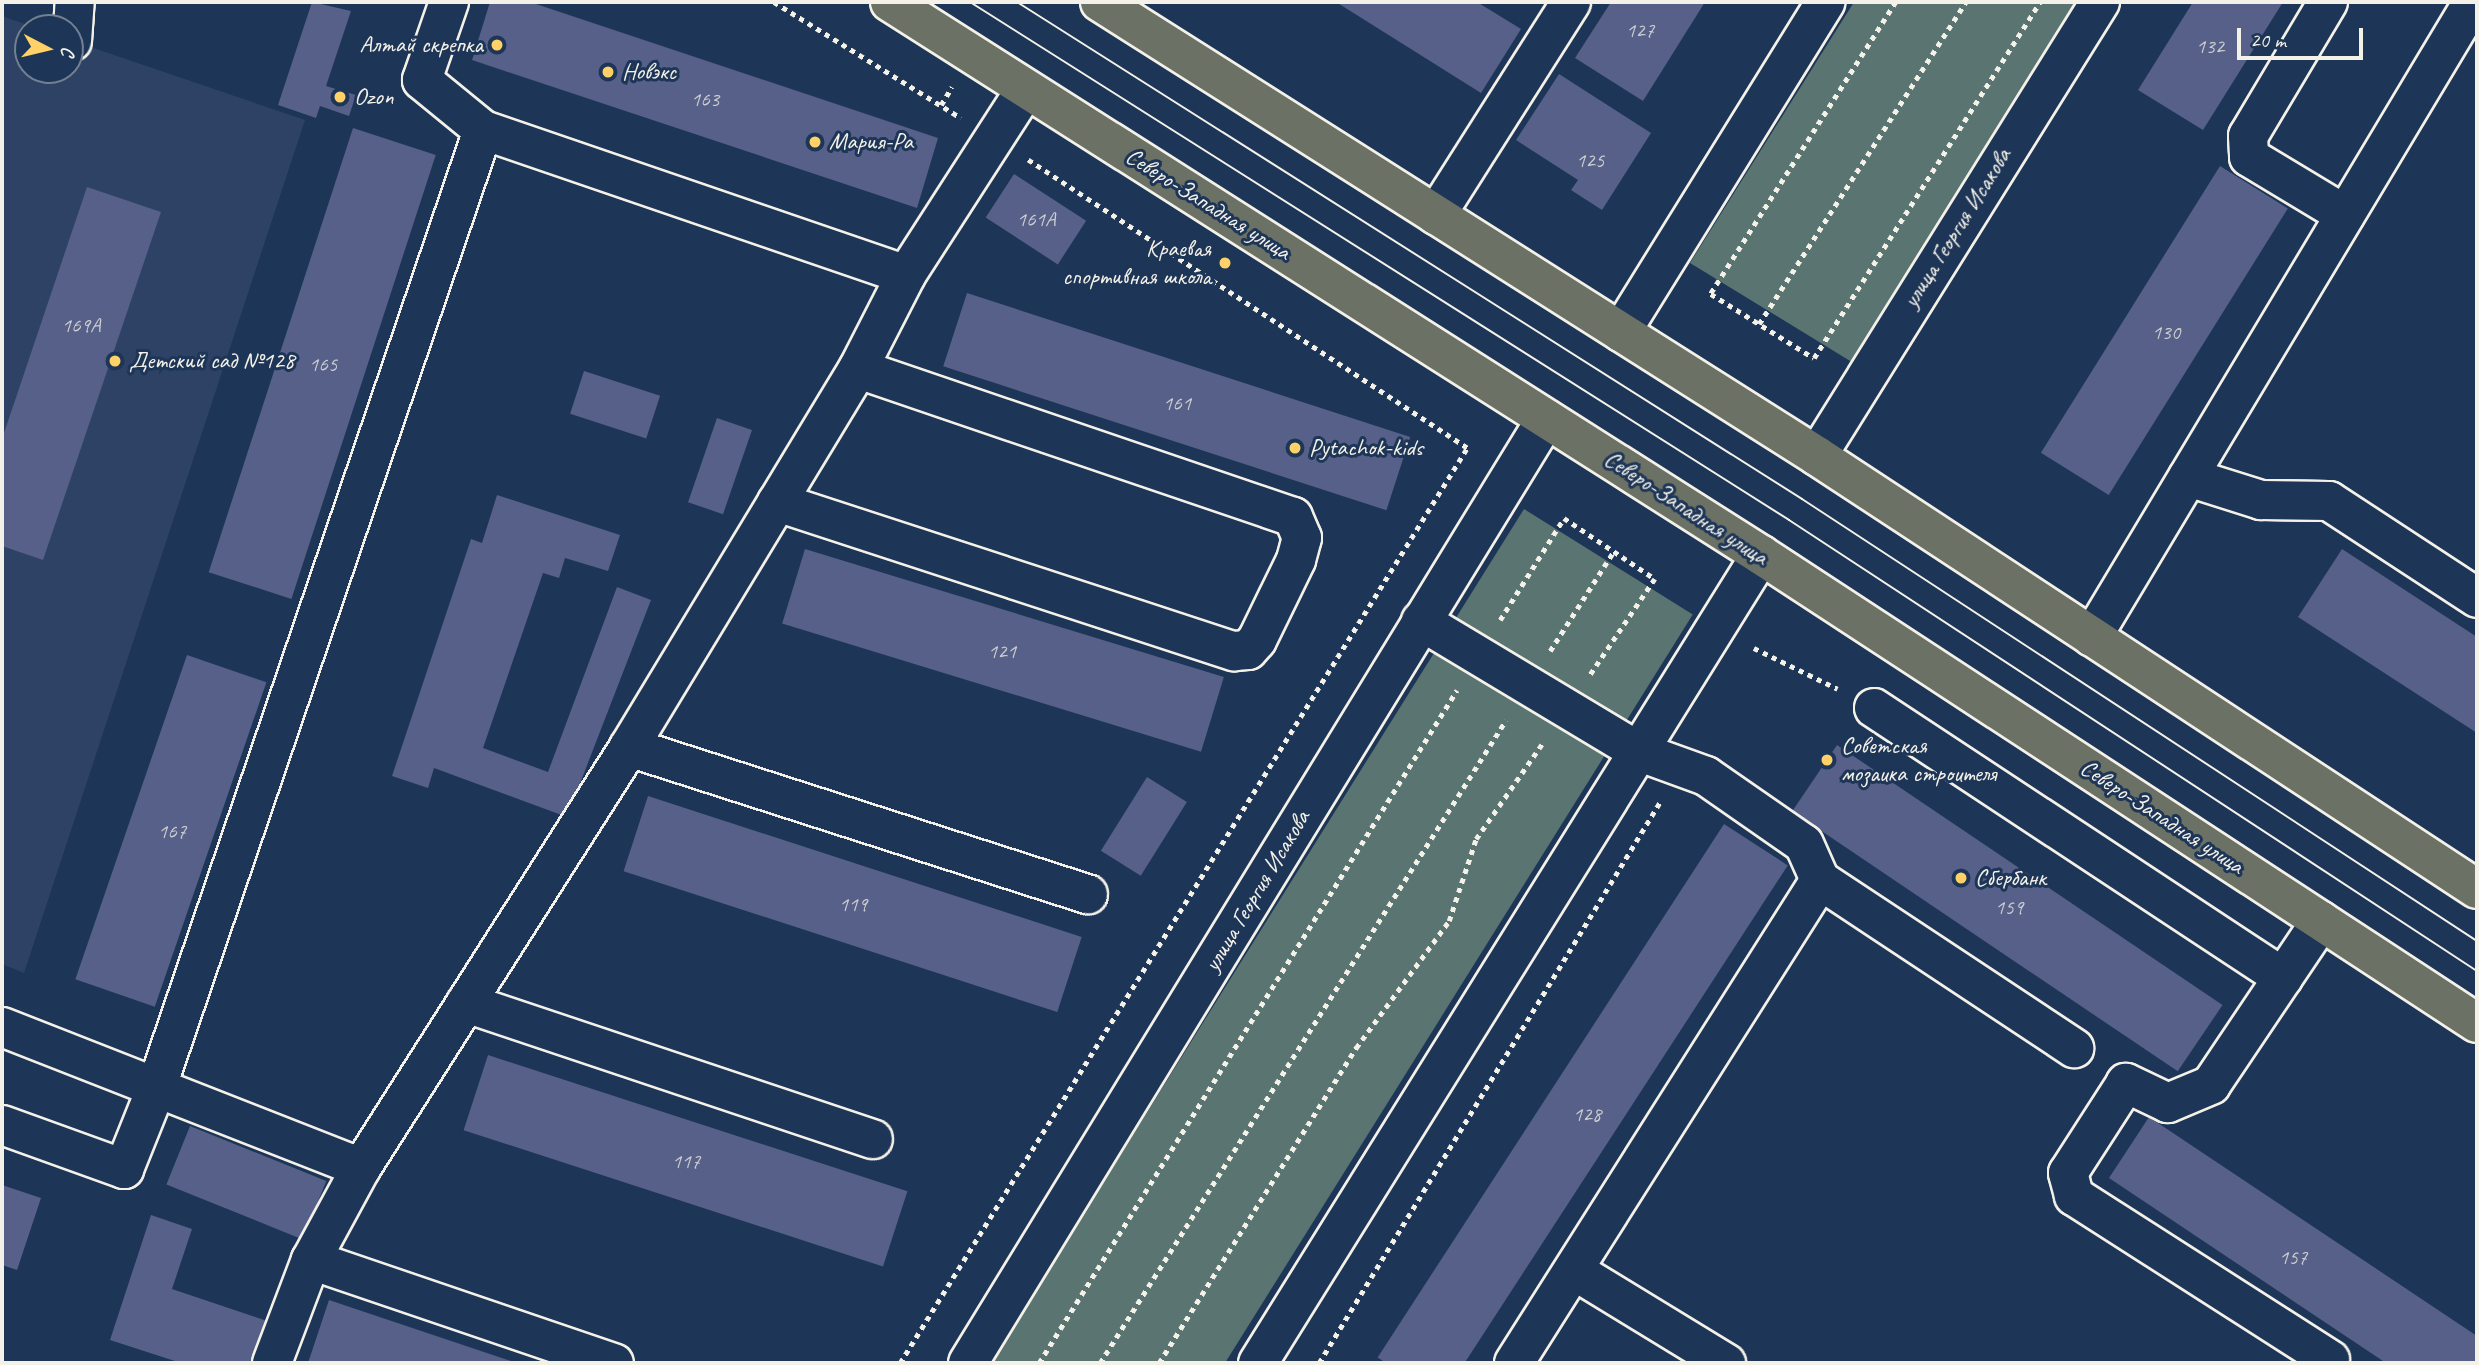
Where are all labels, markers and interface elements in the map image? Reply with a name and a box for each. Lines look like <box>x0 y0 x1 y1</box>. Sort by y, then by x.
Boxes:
north arrow <box>14 14 84 84</box>
scale bar <box>2241 14 2367 58</box>
house number: 127 <box>1626 17 1654 43</box>
text: 20 m <box>2250 27 2286 53</box>
place label: Алтай скрепка <box>360 31 483 59</box>
house number: 132 <box>2196 33 2224 59</box>
marker: Алтай скрепка <box>489 37 505 53</box>
text: С <box>55 45 80 57</box>
place label: Новэкс <box>622 58 676 86</box>
marker: Новэкс <box>600 64 616 80</box>
place label: Ozon <box>354 83 393 111</box>
house number: 163 <box>691 86 719 112</box>
marker: Ozon <box>332 89 348 105</box>
place label: Мария-Ра <box>829 128 913 156</box>
marker: Мария-Ра <box>807 134 823 150</box>
street label: Северо-Западная улица <box>1120 141 1296 267</box>
street label: улица Георгия Исакова <box>1896 143 2018 313</box>
house number: 125 <box>1576 147 1604 173</box>
house number: 161А <box>1017 206 1055 232</box>
place label: Краевая спортивная школа <box>1063 235 1211 291</box>
marker: Краевая спортивная школа <box>1217 255 1233 271</box>
house number: 169А <box>62 312 100 338</box>
house number: 130 <box>2152 319 2180 345</box>
place label: Детский сад №128 <box>129 347 295 375</box>
house number: 165 <box>309 351 337 377</box>
marker: Детский сад №128 <box>107 353 123 369</box>
house number: 161 <box>1163 390 1191 416</box>
place label: Pytachok-kids <box>1309 434 1423 462</box>
marker: Pytachok-kids <box>1287 440 1303 456</box>
street label: Северо-Западная улица <box>1598 444 1774 572</box>
house number: 121 <box>988 638 1016 664</box>
place label: Советская мозаика строителя <box>1841 732 1999 788</box>
marker: Советская мозаика строителя <box>1819 752 1835 768</box>
street label: Северо-Западная улица <box>2074 753 2250 881</box>
street label: улица Георгия Исакова <box>1197 805 1317 977</box>
house number: 167 <box>158 818 186 844</box>
place label: Сбербанк <box>1975 864 2046 892</box>
marker: Сбербанк <box>1953 870 1969 886</box>
house number: 119 <box>839 891 867 917</box>
house number: 159 <box>1995 894 2023 920</box>
house number: 128 <box>1573 1101 1601 1127</box>
house number: 117 <box>672 1148 700 1174</box>
house number: 157 <box>2279 1244 2307 1270</box>

